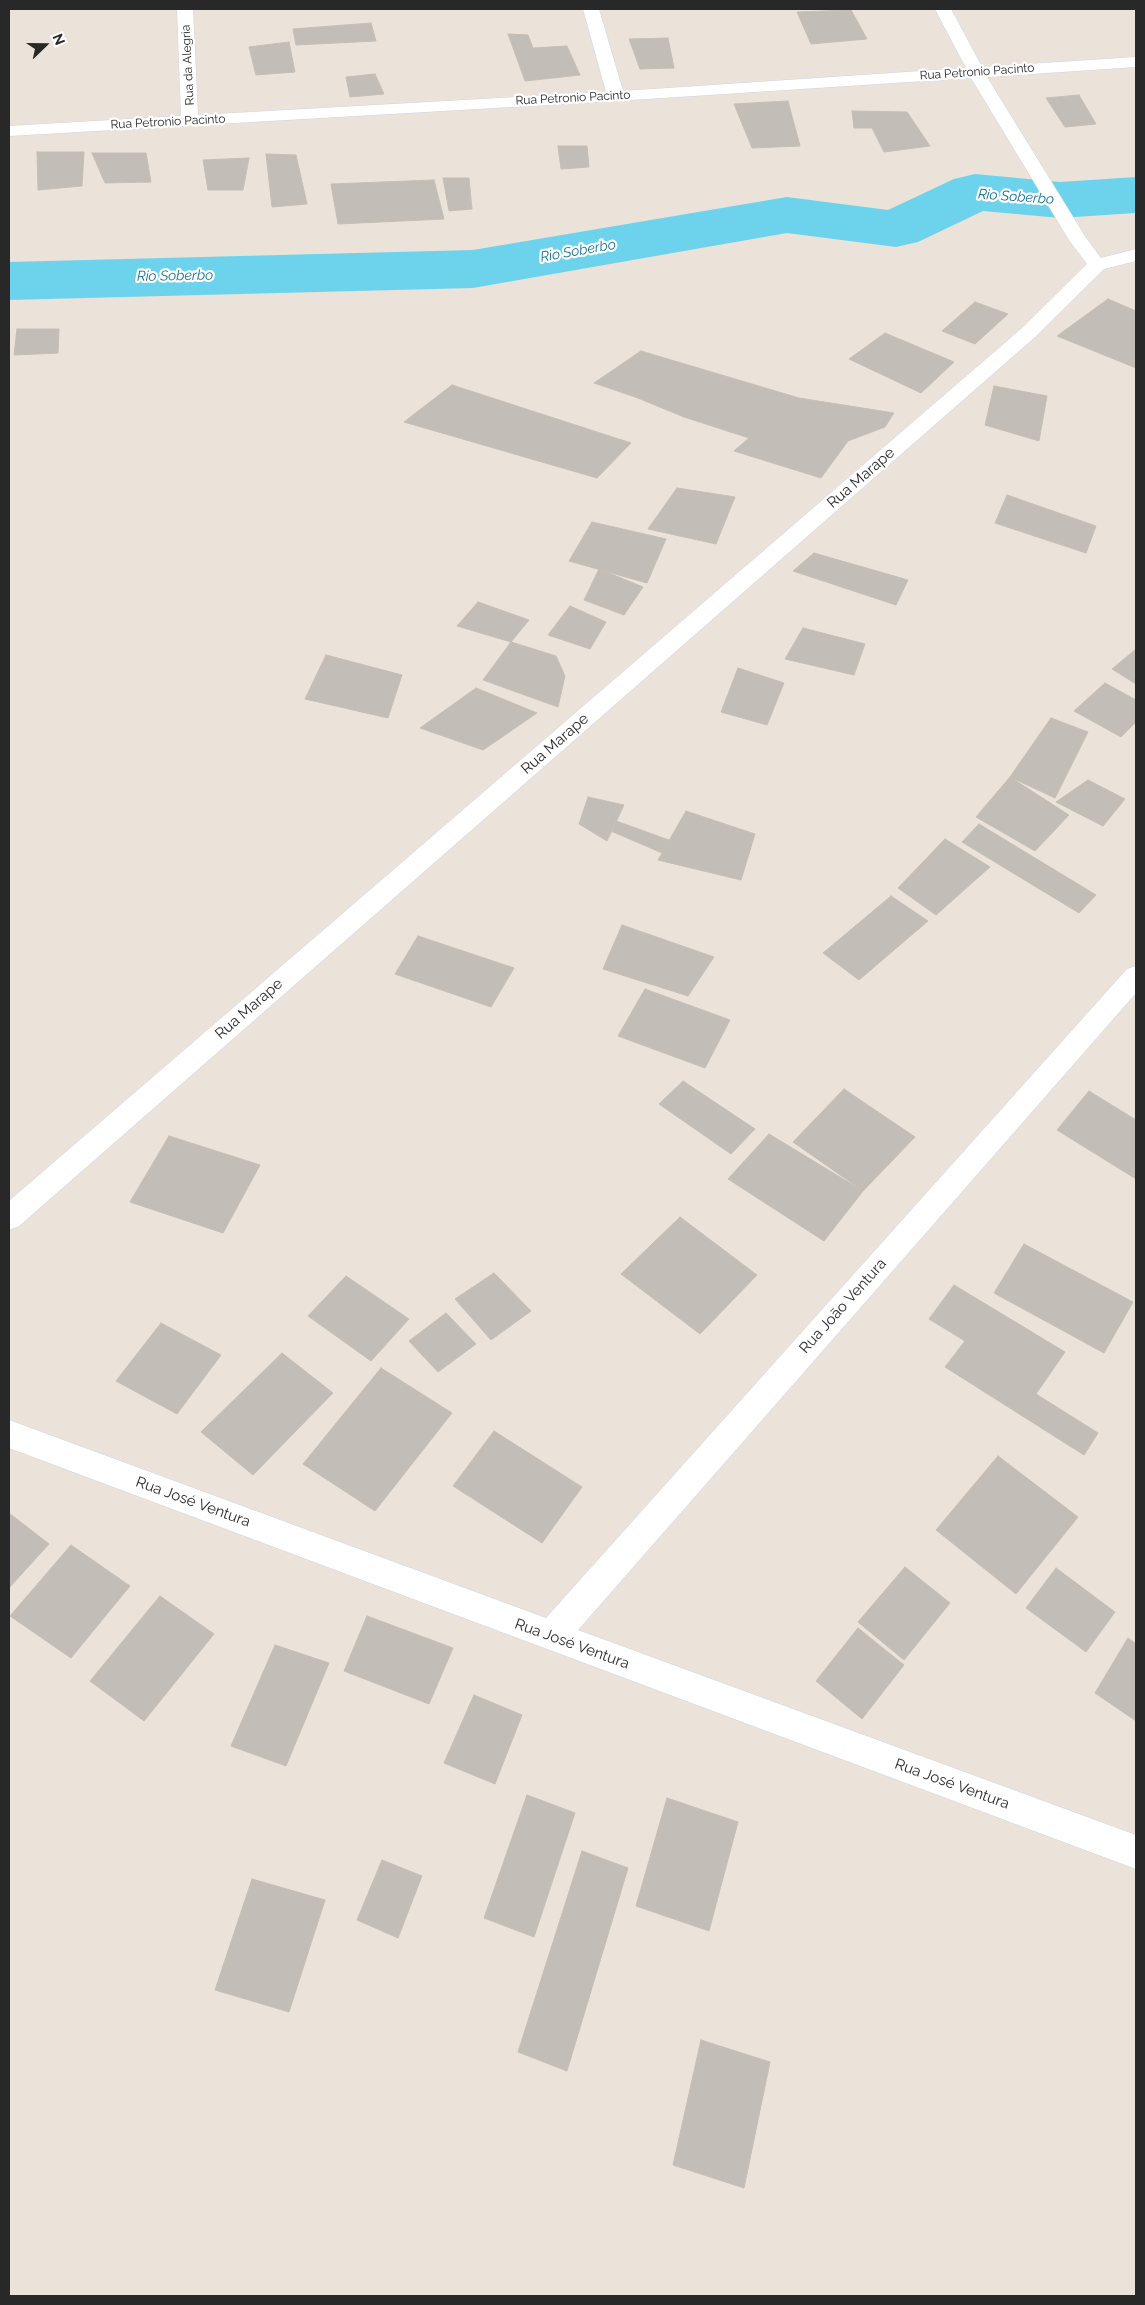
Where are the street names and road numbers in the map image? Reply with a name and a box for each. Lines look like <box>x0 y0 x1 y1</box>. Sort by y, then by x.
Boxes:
street label: Rua da Alegria <box>179 24 197 106</box>
street label: Rua Petronio Pacinto <box>919 61 1035 83</box>
street label: Rua Petronio Pacinto <box>515 88 631 108</box>
street label: Rua Petronio Pacinto <box>110 112 226 132</box>
street label: Rua Marape <box>824 444 898 512</box>
street label: Rua Marape <box>518 710 592 778</box>
street label: Rua Marape <box>212 975 286 1043</box>
street label: Rua João Ventura <box>796 1255 890 1357</box>
street label: Rua José Ventura <box>133 1473 253 1531</box>
street label: Rua José Ventura <box>512 1615 632 1673</box>
street label: Rua José Ventura <box>892 1755 1012 1813</box>

